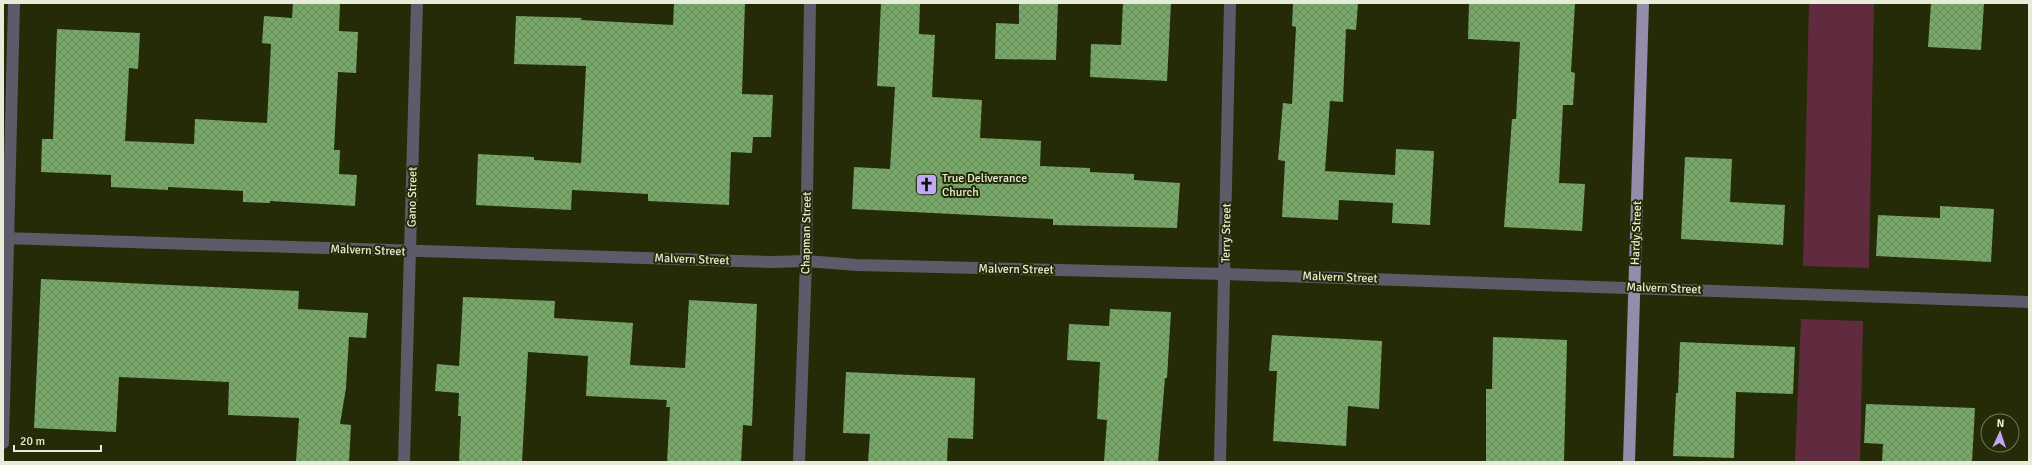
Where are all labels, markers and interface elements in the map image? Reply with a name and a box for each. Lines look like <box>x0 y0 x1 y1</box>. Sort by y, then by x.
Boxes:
street label: Gano Street <box>404 167 421 227</box>
place label: True Deliverance Church <box>942 171 1027 200</box>
church icon: True Deliverance Church <box>913 172 939 198</box>
street label: Chapman Street <box>798 192 815 274</box>
street label: Hardy Street <box>1628 201 1645 265</box>
street label: Terry Street <box>1218 203 1235 263</box>
street label: Malvern Street <box>330 242 406 259</box>
street label: Malvern Street <box>654 251 730 268</box>
street label: Malvern Street <box>978 261 1054 278</box>
street label: Malvern Street <box>1302 269 1378 286</box>
street label: Malvern Street <box>1626 280 1702 297</box>
north arrow <box>1980 413 2020 453</box>
text: N <box>1996 417 2005 430</box>
scale bar <box>14 427 101 453</box>
text: 20 m <box>20 434 45 449</box>

